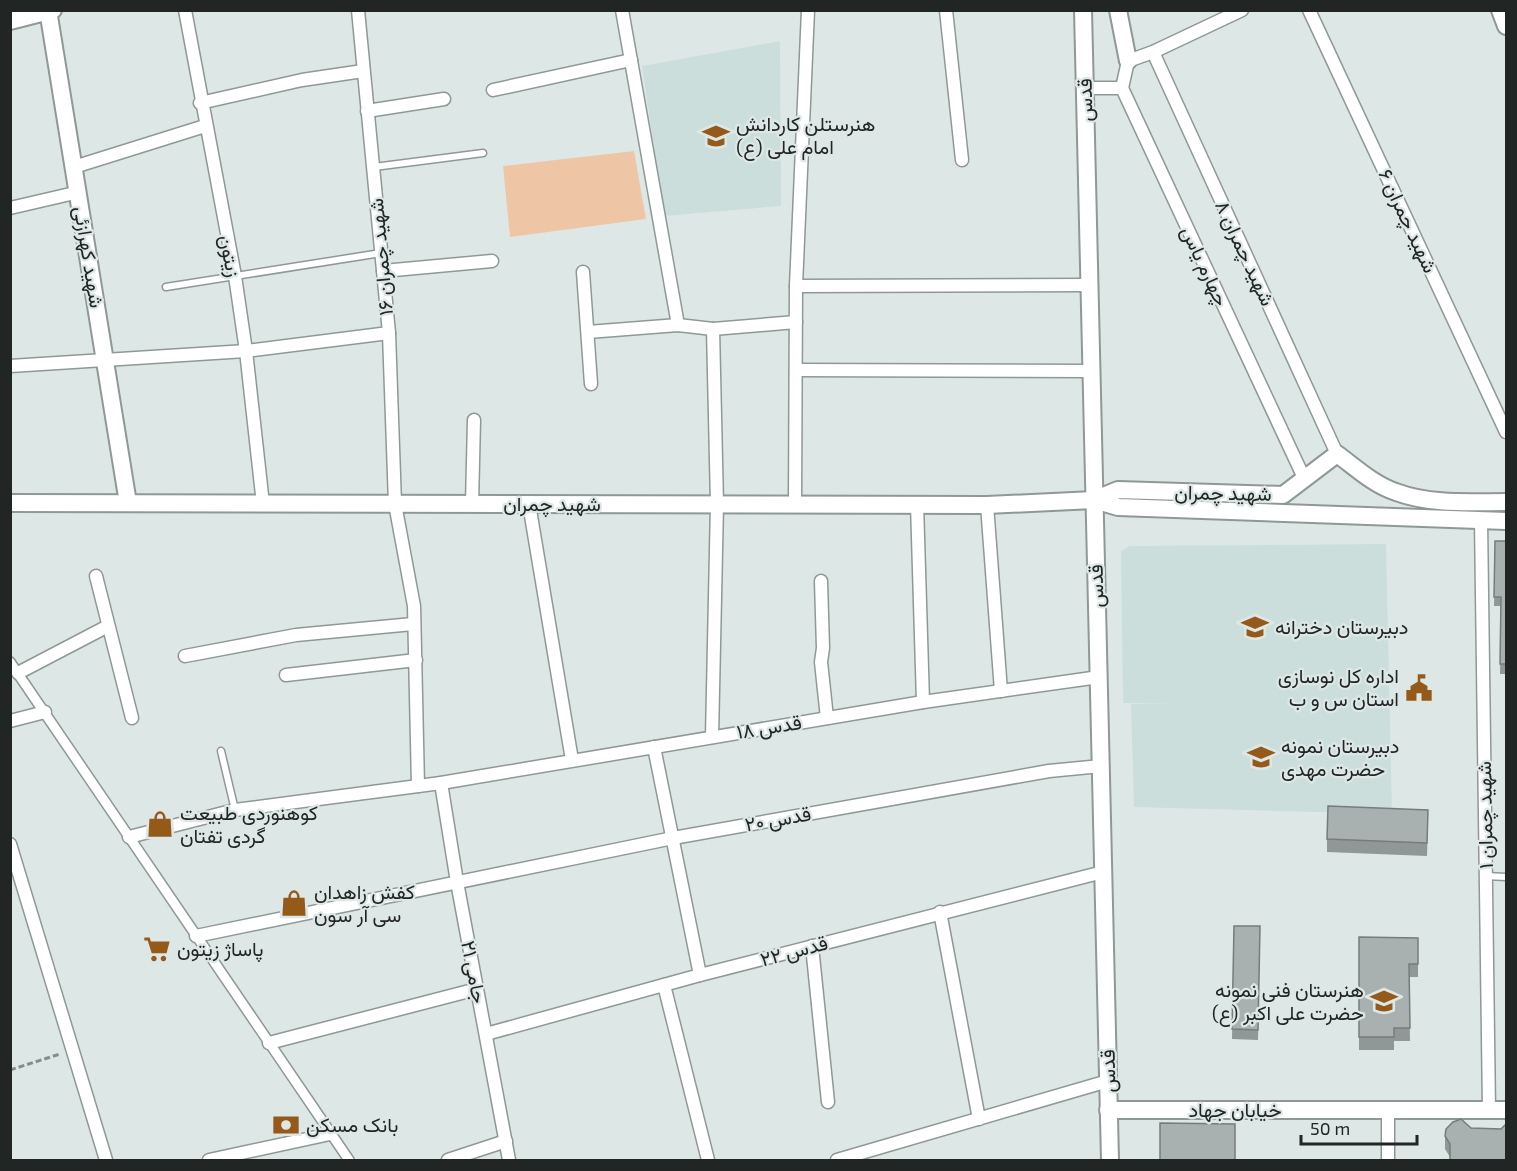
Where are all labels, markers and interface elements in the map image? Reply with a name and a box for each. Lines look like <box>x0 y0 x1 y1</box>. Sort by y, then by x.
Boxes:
street label: قدس <box>1072 78 1097 122</box>
place label: هنرستلن کاردانش امام علی (ع) <box>736 111 876 161</box>
school or university icon: هنرستلن کاردانش امام علی (ع) <box>701 121 731 151</box>
street label: شهید چمران ۶ <box>1372 165 1443 278</box>
street label: شهید چمران ۸ <box>1208 196 1281 310</box>
street label: شهید چمران ۱۶ <box>363 197 400 317</box>
street label: شهید کهرازئی <box>68 204 110 310</box>
street label: چهارم یاس <box>1174 222 1235 311</box>
street label: زیتون <box>213 233 247 279</box>
street label: شهید چمران <box>1174 479 1272 508</box>
street label: شهید چمران <box>503 491 601 518</box>
street label: قدس <box>1083 564 1108 608</box>
school or university icon: دبیرستان دخترانه <box>1240 612 1270 642</box>
place label: دبیرستان دخترانه <box>1275 614 1408 640</box>
place label: اداره کل نوسازی استان س و ب <box>1278 663 1399 712</box>
public building icon: اداره کل نوسازی استان س و ب <box>1404 673 1434 703</box>
street label: قدس ۱۸ <box>735 709 803 744</box>
place label: دبیرستان نمونه حضرت مهدی <box>1281 733 1399 782</box>
school or university icon: دبیرستان نمونه حضرت مهدی <box>1246 742 1276 772</box>
street label: شهید چمران ۱ <box>1471 761 1500 869</box>
place label: کوهنوردی طبیعت گردی تفتان <box>180 800 318 849</box>
street label: قدس ۲۰ <box>743 800 813 837</box>
shop icon: کوهنوردی طبیعت گردی تفتان <box>145 809 175 839</box>
place label: کفش زاهدان سی آر سون <box>314 879 415 928</box>
shop icon: کفش زاهدان سی آر سون <box>279 888 309 918</box>
street label: قدس ۲۲ <box>757 930 830 971</box>
supermarket icon: پاساژ زیتون <box>142 934 172 964</box>
place label: پاساژ زیتون <box>177 936 263 963</box>
street label: جامی ۲۱ <box>456 938 493 1005</box>
place label: هنرستان فنی نمونه حضرت علی اکبر (ع) <box>1212 977 1364 1027</box>
school or university icon: هنرستان فنی نمونه حضرت علی اکبر (ع) <box>1369 986 1399 1016</box>
street label: قدس <box>1095 1049 1120 1093</box>
street label: خیابان جهاد <box>1188 1097 1282 1123</box>
scale bar <box>1301 1108 1416 1146</box>
bank icon: بانک مسکن <box>271 1110 301 1140</box>
place label: بانک مسکن <box>306 1112 398 1137</box>
text: 50 m <box>1310 1117 1350 1139</box>

